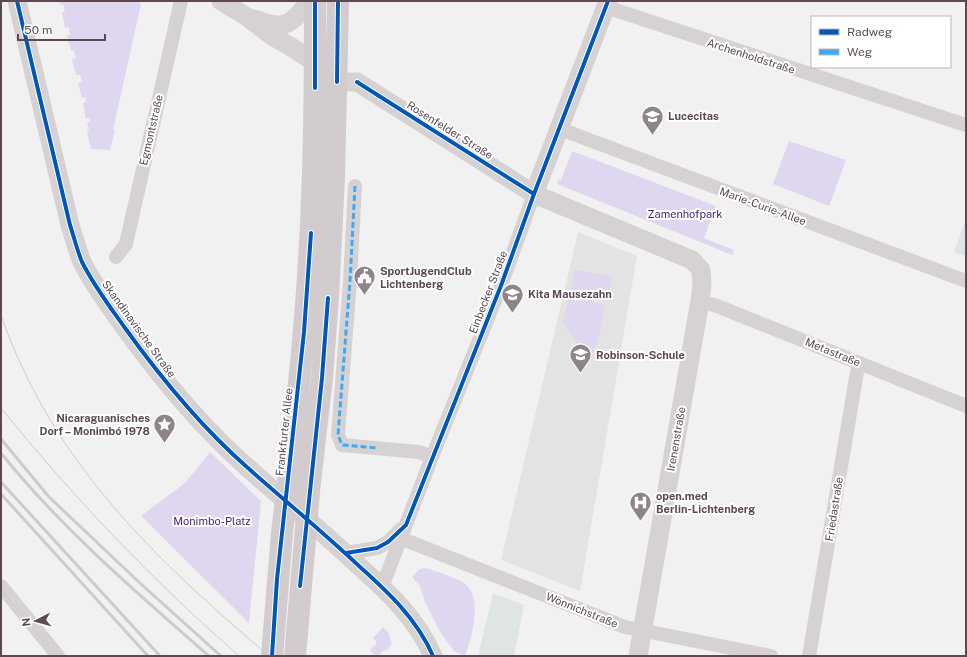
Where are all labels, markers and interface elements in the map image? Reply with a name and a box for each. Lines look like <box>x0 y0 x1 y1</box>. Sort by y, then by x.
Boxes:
scale bar <box>18 16 105 42</box>
legend <box>811 16 951 68</box>
text: 50 m <box>24 23 52 37</box>
text: Radweg <box>847 25 892 39</box>
street label: Archenholdstraße <box>706 36 796 76</box>
text: Weg <box>847 45 872 59</box>
street label: Egmontstraße <box>137 93 165 167</box>
street label: Rosenfelder Straße <box>405 99 495 161</box>
school or university icon: Lucecitas <box>639 103 665 136</box>
place label: Lucecitas <box>668 110 719 122</box>
street label: Marie-Curie-Allee <box>718 185 808 227</box>
park label: Zamenhofpark <box>648 208 722 220</box>
street label: Einbecker Straße <box>467 249 509 335</box>
public building icon: SportJugendClub Lichtenberg <box>351 264 377 297</box>
place label: SportJugendClub Lichtenberg <box>380 265 472 290</box>
street label: Skandinavische Straße <box>100 278 178 380</box>
school or university icon: Kita Mausezahn <box>499 281 525 314</box>
place label: Kita Mausezahn <box>528 288 612 300</box>
street label: Metastraße <box>804 335 862 369</box>
school or university icon: Robinson-Schule <box>568 342 594 375</box>
place label: Robinson-Schule <box>596 349 685 361</box>
street label: Frankfurter Allee <box>273 388 295 476</box>
street label: Irenenstraße <box>664 406 688 472</box>
place icon: Nicaraguanisches Dorf – Monimbó 1978 <box>152 411 178 444</box>
place label: Nicaraguanisches Dorf – Monimbó 1978 <box>40 412 150 437</box>
street label: Friedastraße <box>823 476 845 542</box>
hospital icon: open.med Berlin-Lichtenberg <box>628 489 654 522</box>
place label: open.med Berlin-Lichtenberg <box>656 490 755 515</box>
park label: Monimbo-Platz <box>173 515 251 527</box>
street label: Wönnichstraße <box>544 590 620 630</box>
north arrow <box>16 601 56 641</box>
text: N <box>20 617 32 627</box>

